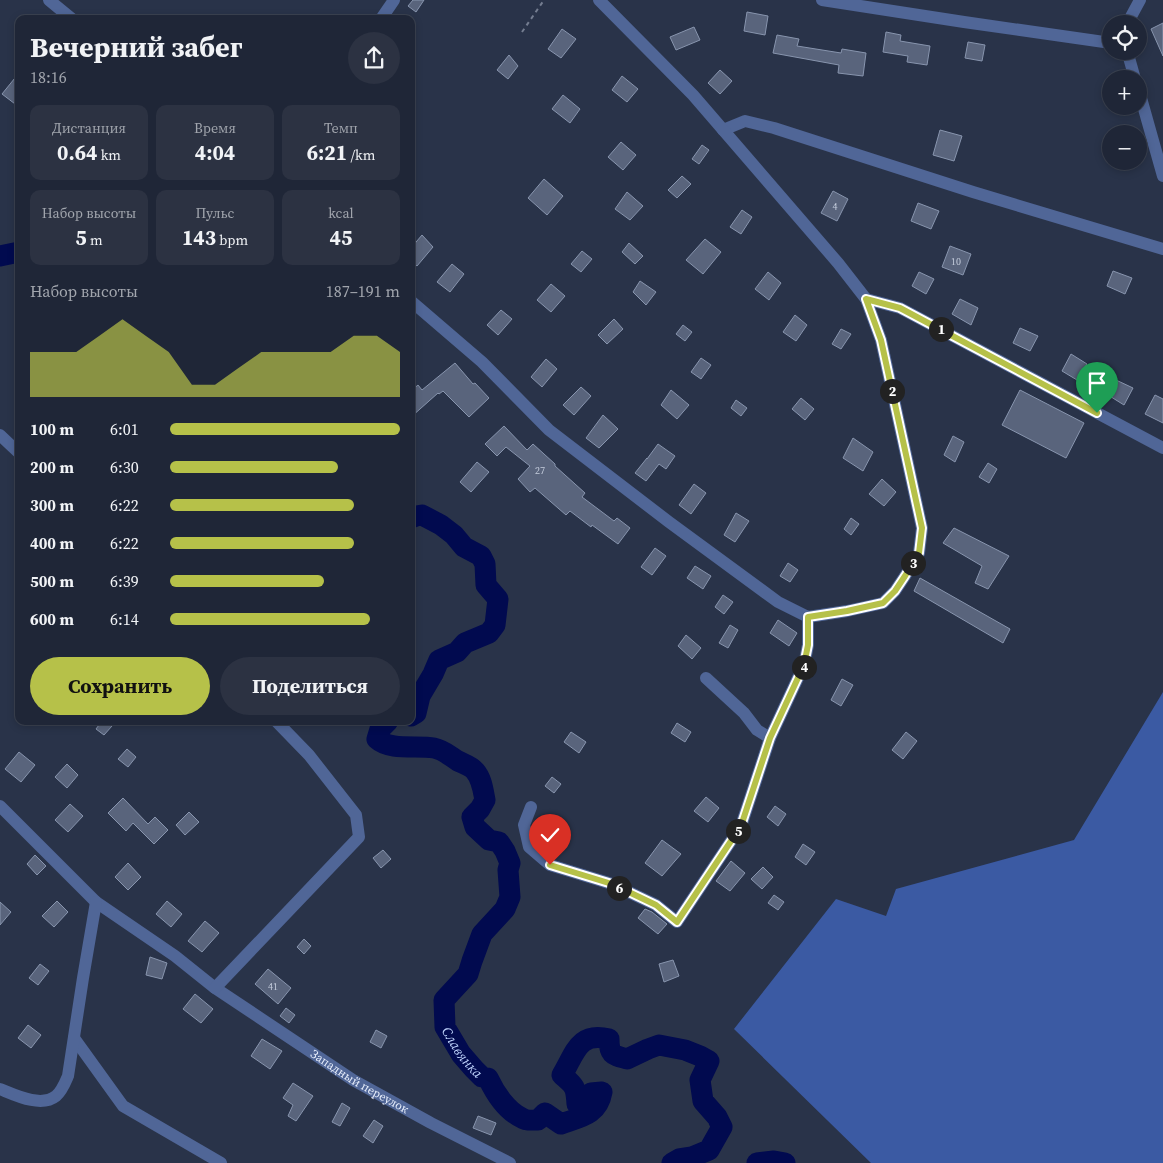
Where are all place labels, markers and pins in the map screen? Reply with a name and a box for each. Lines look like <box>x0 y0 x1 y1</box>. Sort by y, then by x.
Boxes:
pin: 1 <box>928 316 954 342</box>
pin <box>1076 362 1118 413</box>
pin: 2 <box>880 378 904 404</box>
pin: 3 <box>900 550 926 576</box>
pin: 4 <box>792 654 816 680</box>
pin <box>529 814 571 865</box>
pin: 5 <box>726 818 750 844</box>
pin: 6 <box>606 876 632 900</box>

